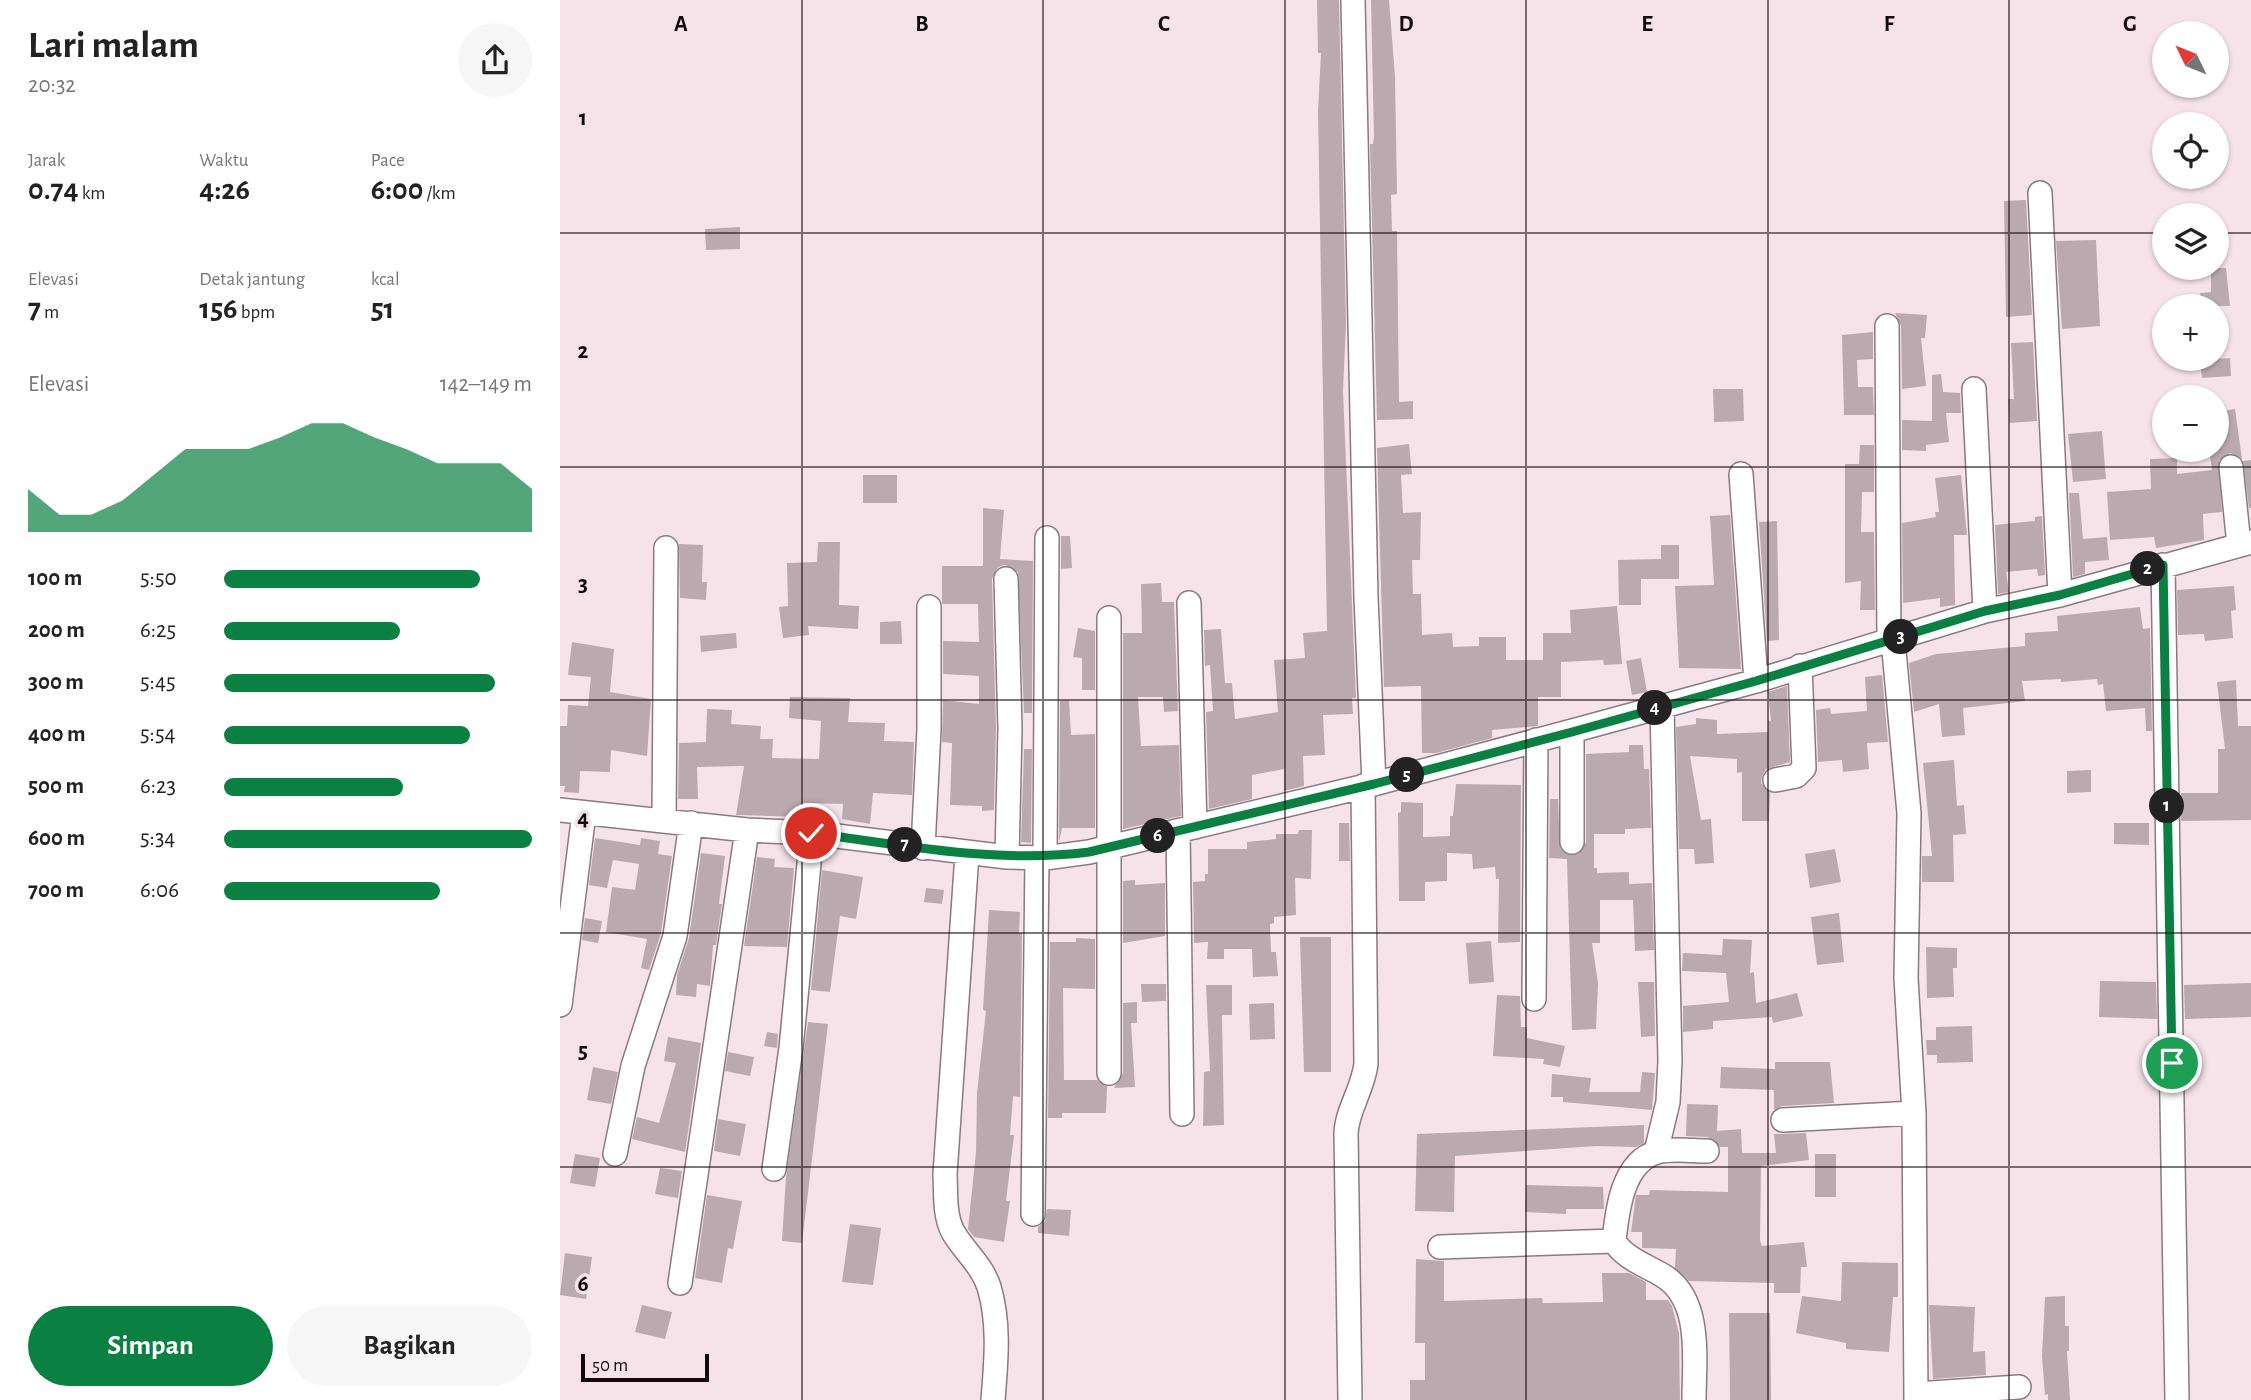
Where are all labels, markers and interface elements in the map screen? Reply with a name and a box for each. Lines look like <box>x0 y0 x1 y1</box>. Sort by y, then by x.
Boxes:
text: A <box>674 13 688 36</box>
text: B <box>915 13 929 36</box>
text: C <box>1158 13 1170 36</box>
text: D <box>1398 13 1414 36</box>
text: E <box>1641 13 1653 36</box>
text: F <box>1884 13 1895 36</box>
text: G <box>2123 13 2137 36</box>
north arrow <box>2152 21 2230 98</box>
map controls <box>2152 21 2229 462</box>
button: share <box>458 23 532 97</box>
text: Lari malam <box>28 27 199 65</box>
text: 20:32 <box>28 74 76 97</box>
text: 1 <box>579 107 587 130</box>
button: locate <box>2152 112 2229 189</box>
text: Jarak <box>28 151 66 170</box>
text: Waktu <box>199 151 248 170</box>
text: Pace <box>371 151 405 170</box>
text: 0.74 <box>28 175 79 205</box>
text: 4:26 <box>199 175 250 205</box>
text: 6:00 <box>371 175 423 205</box>
text: km <box>79 184 106 203</box>
text: /km <box>423 184 456 203</box>
button: layers <box>2152 203 2229 280</box>
text: Elevasi <box>28 270 79 289</box>
text: Detak jantung <box>199 270 305 289</box>
text: kcal <box>371 270 400 289</box>
text: 7 <box>28 294 41 324</box>
text: 156 <box>199 294 238 324</box>
text: 51 <box>371 294 394 324</box>
button: + <box>2152 294 2229 371</box>
text: m <box>41 303 59 322</box>
text: bpm <box>238 303 275 322</box>
text: 2 <box>578 340 589 363</box>
text: Elevasi <box>28 373 89 396</box>
text: 142–149 m <box>440 373 532 396</box>
button: − <box>2152 385 2229 462</box>
pin: 2 <box>2130 552 2166 586</box>
text: 2 <box>2143 559 2152 578</box>
text: 100 m <box>28 567 82 590</box>
text: 5:50 <box>140 567 177 590</box>
text: 3 <box>578 573 588 596</box>
text: 200 m <box>28 619 85 642</box>
text: 6:25 <box>140 619 176 642</box>
pin: 3 <box>1884 620 1918 654</box>
text: 3 <box>1896 627 1905 646</box>
text: 300 m <box>28 671 84 694</box>
text: 5:45 <box>140 671 176 694</box>
pin: 4 <box>1638 690 1672 726</box>
text: 4 <box>1650 698 1659 717</box>
text: 400 m <box>28 723 86 746</box>
text: 5:54 <box>140 723 176 746</box>
pin: 5 <box>1390 758 1424 792</box>
text: 5 <box>1402 765 1411 784</box>
text: 500 m <box>28 775 84 798</box>
text: 6:23 <box>140 775 176 798</box>
pin: 1 <box>2150 788 2184 824</box>
text: 1 <box>2163 796 2170 815</box>
pin <box>781 803 841 863</box>
text: 4 <box>577 807 589 830</box>
icon: check <box>792 814 830 852</box>
pin: 6 <box>1140 818 1176 854</box>
text: 6 <box>1153 826 1162 845</box>
text: 600 m <box>28 827 85 850</box>
text: 5:34 <box>140 827 175 850</box>
pin: 7 <box>888 828 922 862</box>
text: 7 <box>900 835 909 854</box>
text: 700 m <box>28 879 84 902</box>
text: 6:06 <box>140 879 179 902</box>
pin <box>2142 1033 2202 1093</box>
text: 5 <box>578 1040 588 1063</box>
icon: arrive <box>2153 1044 2191 1082</box>
text: 6 <box>577 1273 589 1296</box>
button: Simpan <box>28 1306 273 1386</box>
button: Bagikan <box>287 1306 532 1386</box>
scale bar <box>581 1351 709 1383</box>
text: 50 m <box>592 1356 628 1375</box>

